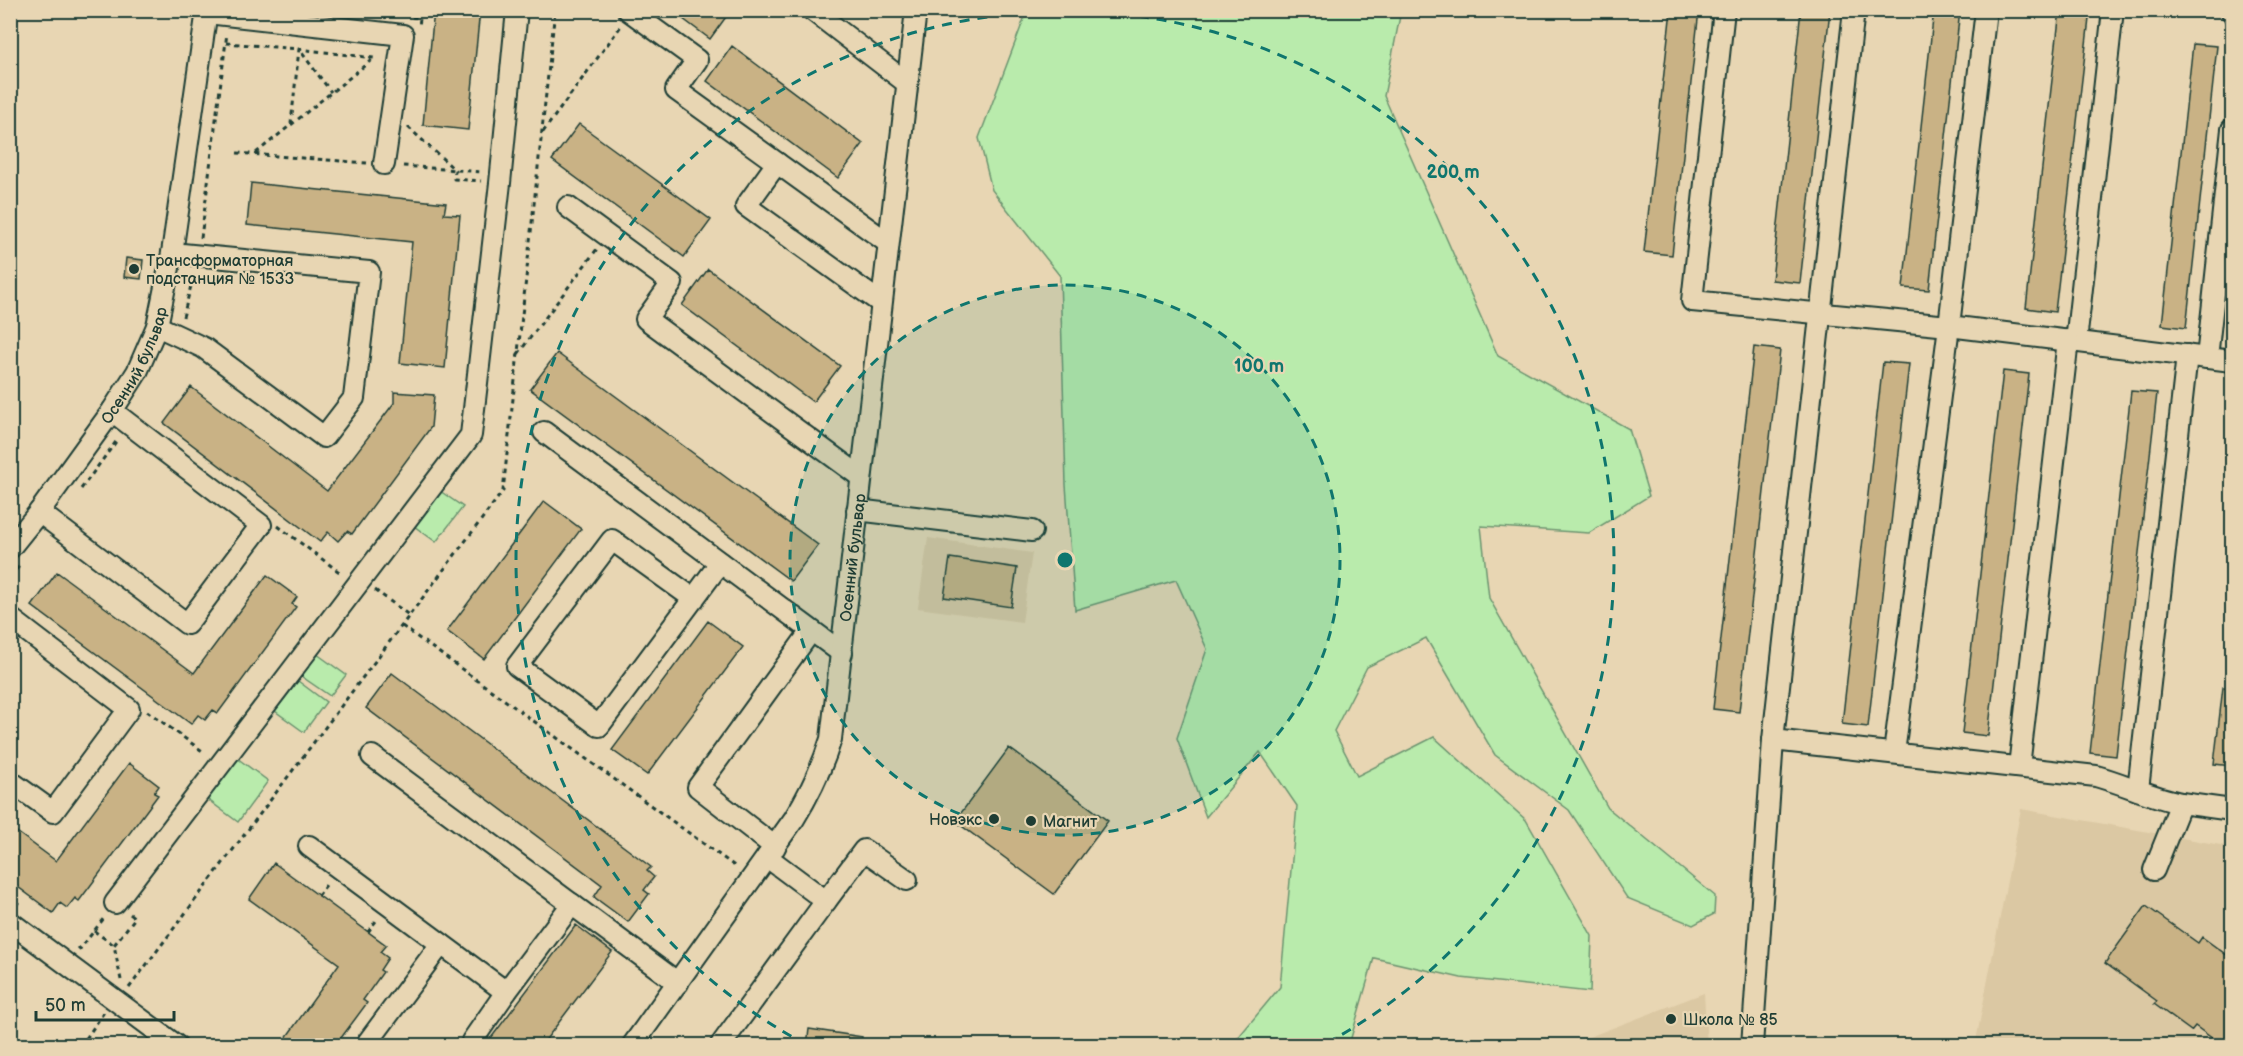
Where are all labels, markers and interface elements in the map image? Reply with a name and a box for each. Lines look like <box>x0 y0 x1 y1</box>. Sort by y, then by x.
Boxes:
text: 200 m <box>1426 162 1480 183</box>
place label: Трансформаторная подстанция № 1533 <box>146 252 295 289</box>
marker: Трансформаторная подстанция № 1533 <box>127 262 141 276</box>
street label: Осенний бульвар <box>98 306 172 428</box>
text: 100 m <box>1234 356 1284 377</box>
street label: Осенний бульвар <box>837 493 871 623</box>
centre of rings <box>1055 550 1075 570</box>
place label: Новэкс <box>929 811 982 830</box>
marker: Новэкс <box>987 812 1001 826</box>
place label: Магнит <box>1043 813 1098 832</box>
marker: Магнит <box>1024 814 1038 828</box>
scale bar <box>36 984 174 1022</box>
text: 50 m <box>45 995 86 1016</box>
place label: Школа № 85 <box>1683 1011 1778 1030</box>
marker: Школа № 85 <box>1664 1012 1678 1026</box>

